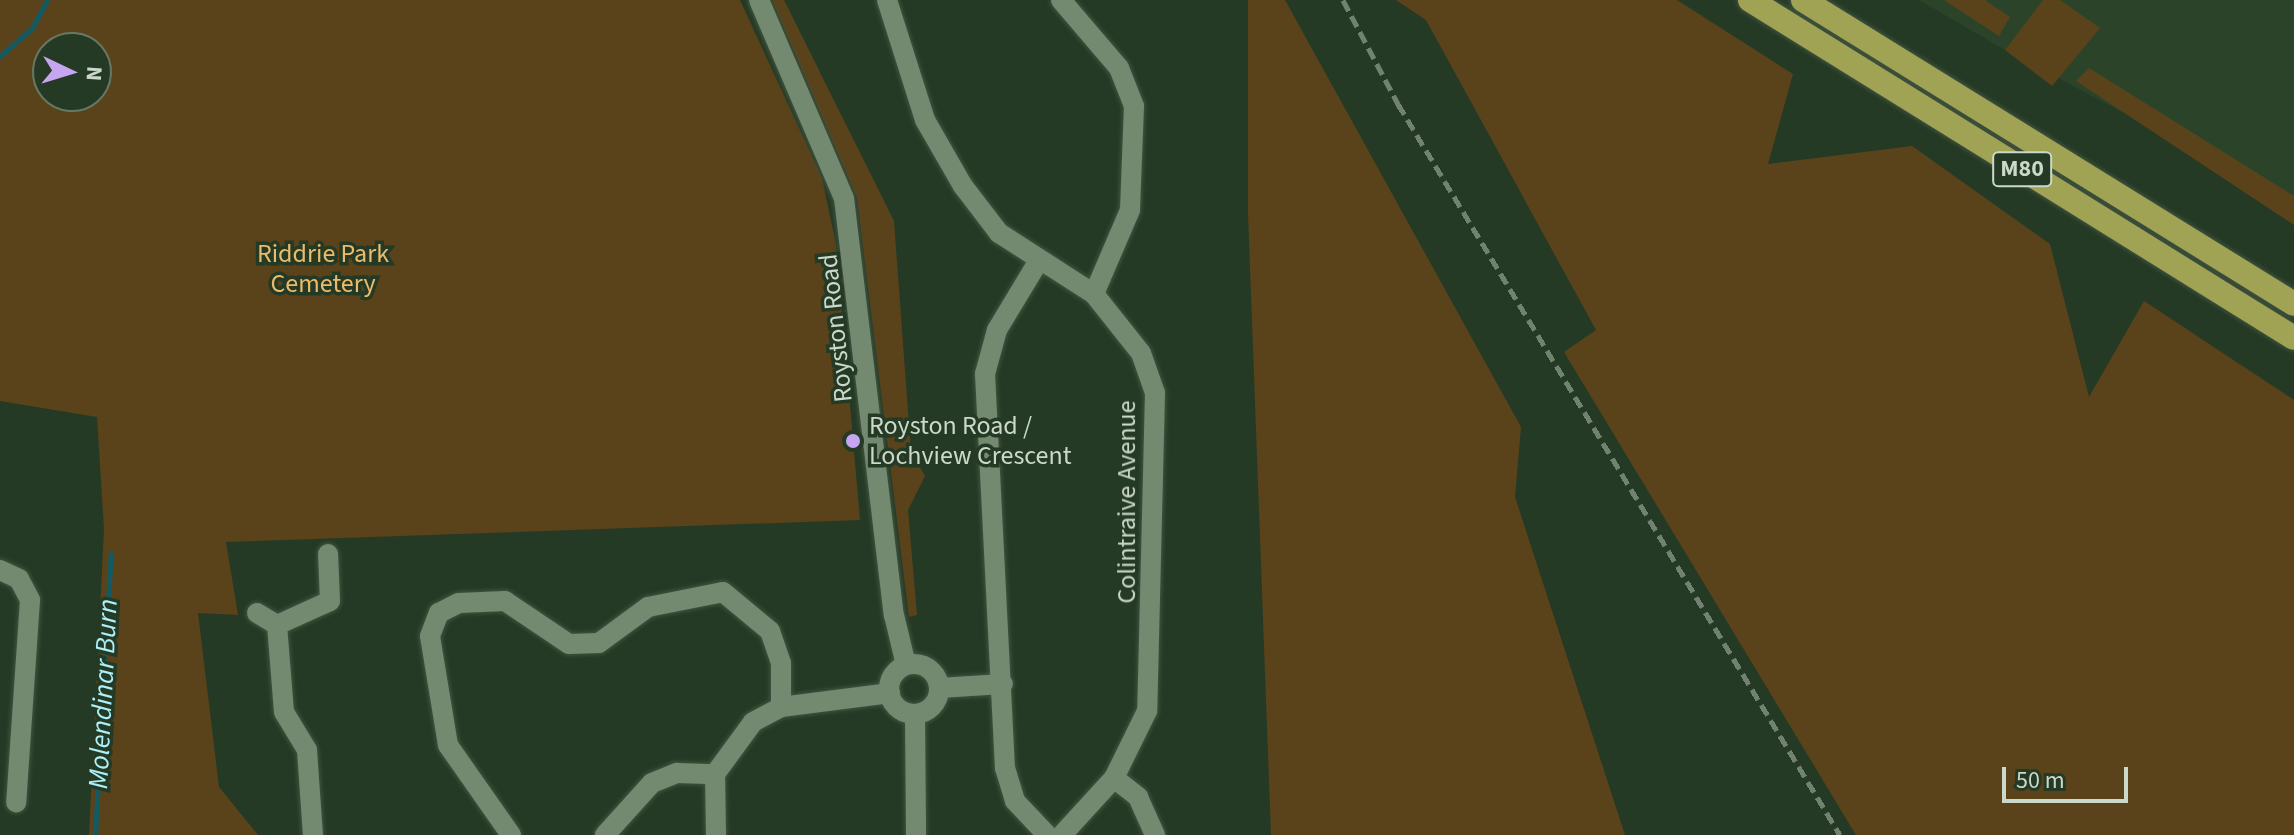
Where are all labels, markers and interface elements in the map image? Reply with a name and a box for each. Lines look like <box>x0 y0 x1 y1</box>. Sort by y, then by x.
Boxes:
north arrow <box>32 32 112 112</box>
text: N <box>77 65 110 82</box>
road number: M80 <box>1992 149 2052 189</box>
park label: Riddrie Park Cemetery <box>257 238 389 300</box>
street label: Royston Road <box>813 252 859 404</box>
street label: Colintraive Avenue <box>1111 400 1143 604</box>
place label: Royston Road / Lochview Crescent <box>869 410 1071 472</box>
marker: Royston Road / Lochview Crescent <box>844 432 862 450</box>
water label: Molendinar Burn <box>81 598 125 790</box>
scale bar <box>2006 751 2132 801</box>
text: 50 m <box>2016 763 2065 798</box>

